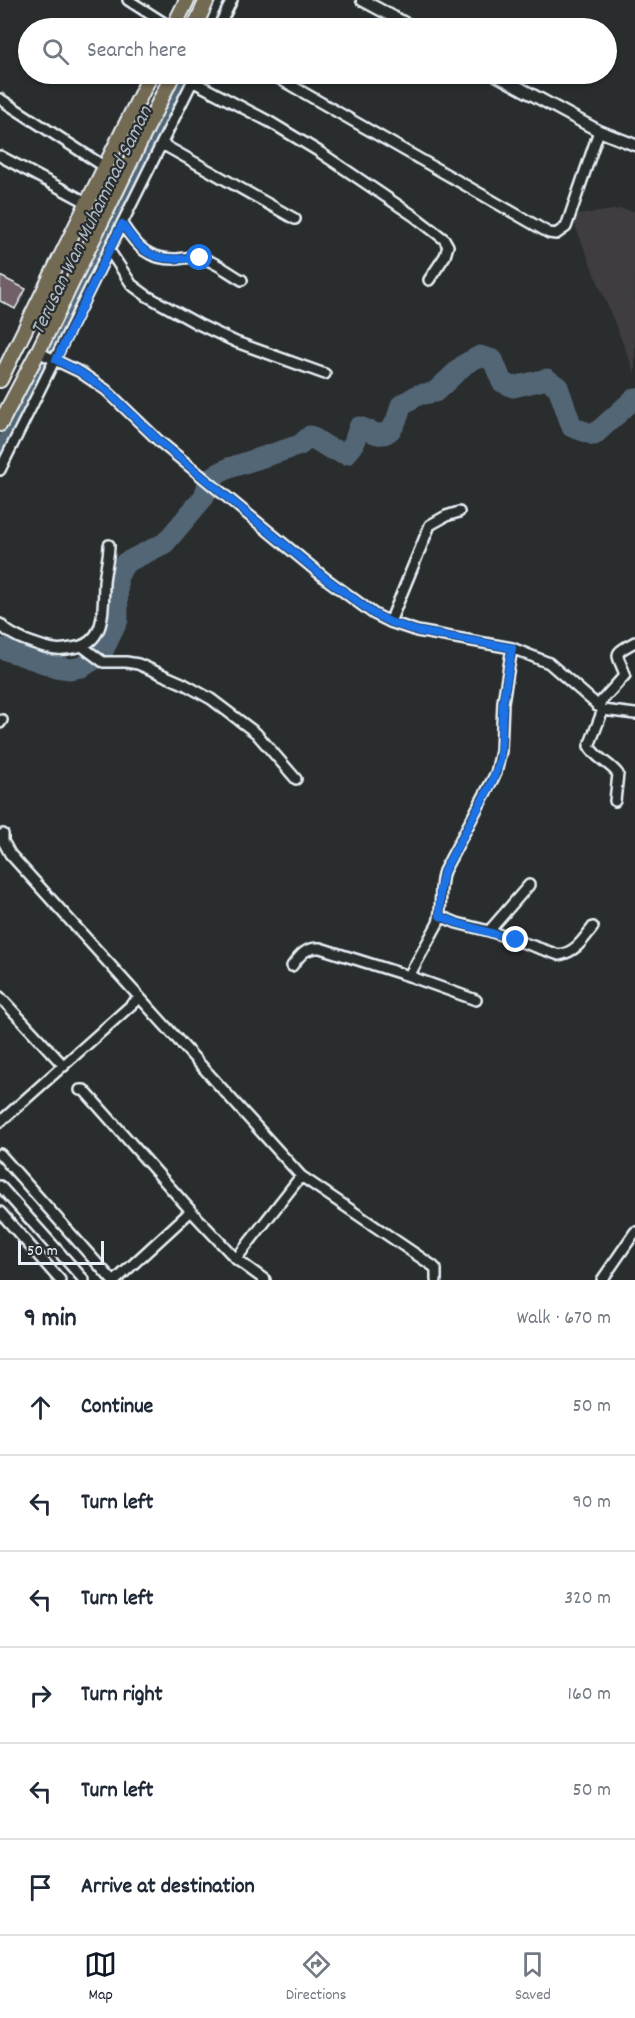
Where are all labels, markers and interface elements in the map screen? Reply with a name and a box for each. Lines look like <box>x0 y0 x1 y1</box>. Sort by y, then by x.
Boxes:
search box <box>18 18 617 84</box>
icon: search <box>39 35 72 68</box>
text: Search here <box>87 36 186 67</box>
water label: Terusan Wan Muhammad Saman <box>24 101 162 341</box>
route start <box>186 244 212 270</box>
route end <box>502 926 528 952</box>
scale bar <box>18 1238 104 1266</box>
text: 50 m <box>27 1240 58 1263</box>
text: 9 min <box>24 1301 77 1338</box>
text: Walk · 670 m <box>517 1305 611 1333</box>
icon: ahead <box>24 1391 57 1424</box>
text: Continue <box>81 1392 153 1423</box>
text: 50 m <box>573 1393 611 1421</box>
icon: left <box>24 1487 57 1520</box>
text: Turn left <box>81 1488 153 1519</box>
text: 90 m <box>573 1489 611 1517</box>
icon: left <box>24 1583 57 1616</box>
text: Turn left <box>81 1584 153 1615</box>
text: 320 m <box>564 1585 611 1613</box>
icon: right <box>24 1679 57 1712</box>
text: Turn right <box>81 1680 163 1711</box>
text: 160 m <box>568 1681 611 1709</box>
icon: left <box>24 1775 57 1808</box>
text: Turn left <box>81 1776 153 1807</box>
text: 50 m <box>573 1777 611 1805</box>
icon: arrive <box>24 1871 57 1904</box>
text: Arrive at destination <box>81 1872 255 1903</box>
tab: Map <box>84 1948 117 2007</box>
tab: Directions <box>286 1948 346 2007</box>
tab: Saved <box>515 1948 551 2007</box>

